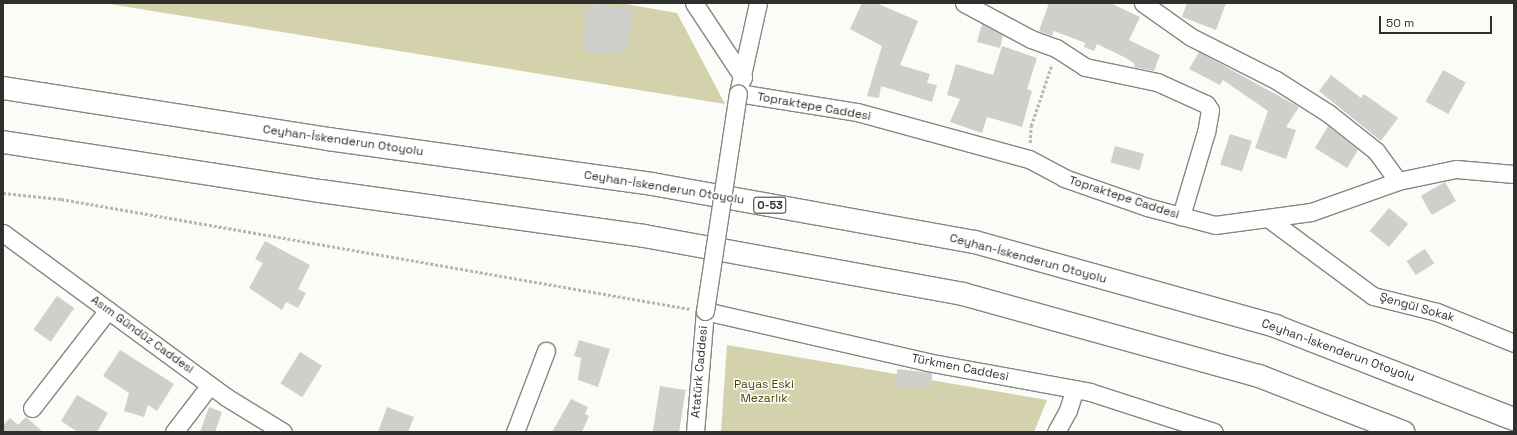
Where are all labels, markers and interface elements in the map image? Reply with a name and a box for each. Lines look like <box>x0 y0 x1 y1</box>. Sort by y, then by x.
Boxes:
scale bar <box>1381 8 1494 34</box>
text: 50 m <box>1386 15 1414 31</box>
street label: Topraktepe Caddesi <box>756 90 872 124</box>
street label: Ceyhan-İskenderun Otoyolu <box>262 123 424 159</box>
street label: Ceyhan-İskenderun Otoyolu <box>583 168 745 208</box>
street label: Topraktepe Caddesi <box>1067 173 1181 223</box>
road number: O-53 <box>753 196 787 214</box>
street label: Ceyhan-İskenderun Otoyolu <box>948 231 1108 287</box>
street label: Şengül Sokak <box>1378 290 1456 326</box>
street label: Asım Gündüz Caddesi <box>88 293 196 377</box>
street label: Ceyhan-İskenderun Otoyolu <box>1259 317 1417 385</box>
street label: Atatürk Caddesi <box>689 325 711 419</box>
street label: Türkmen Caddesi <box>910 352 1010 384</box>
park label: Payas Eski Mezarlık <box>734 378 794 406</box>

